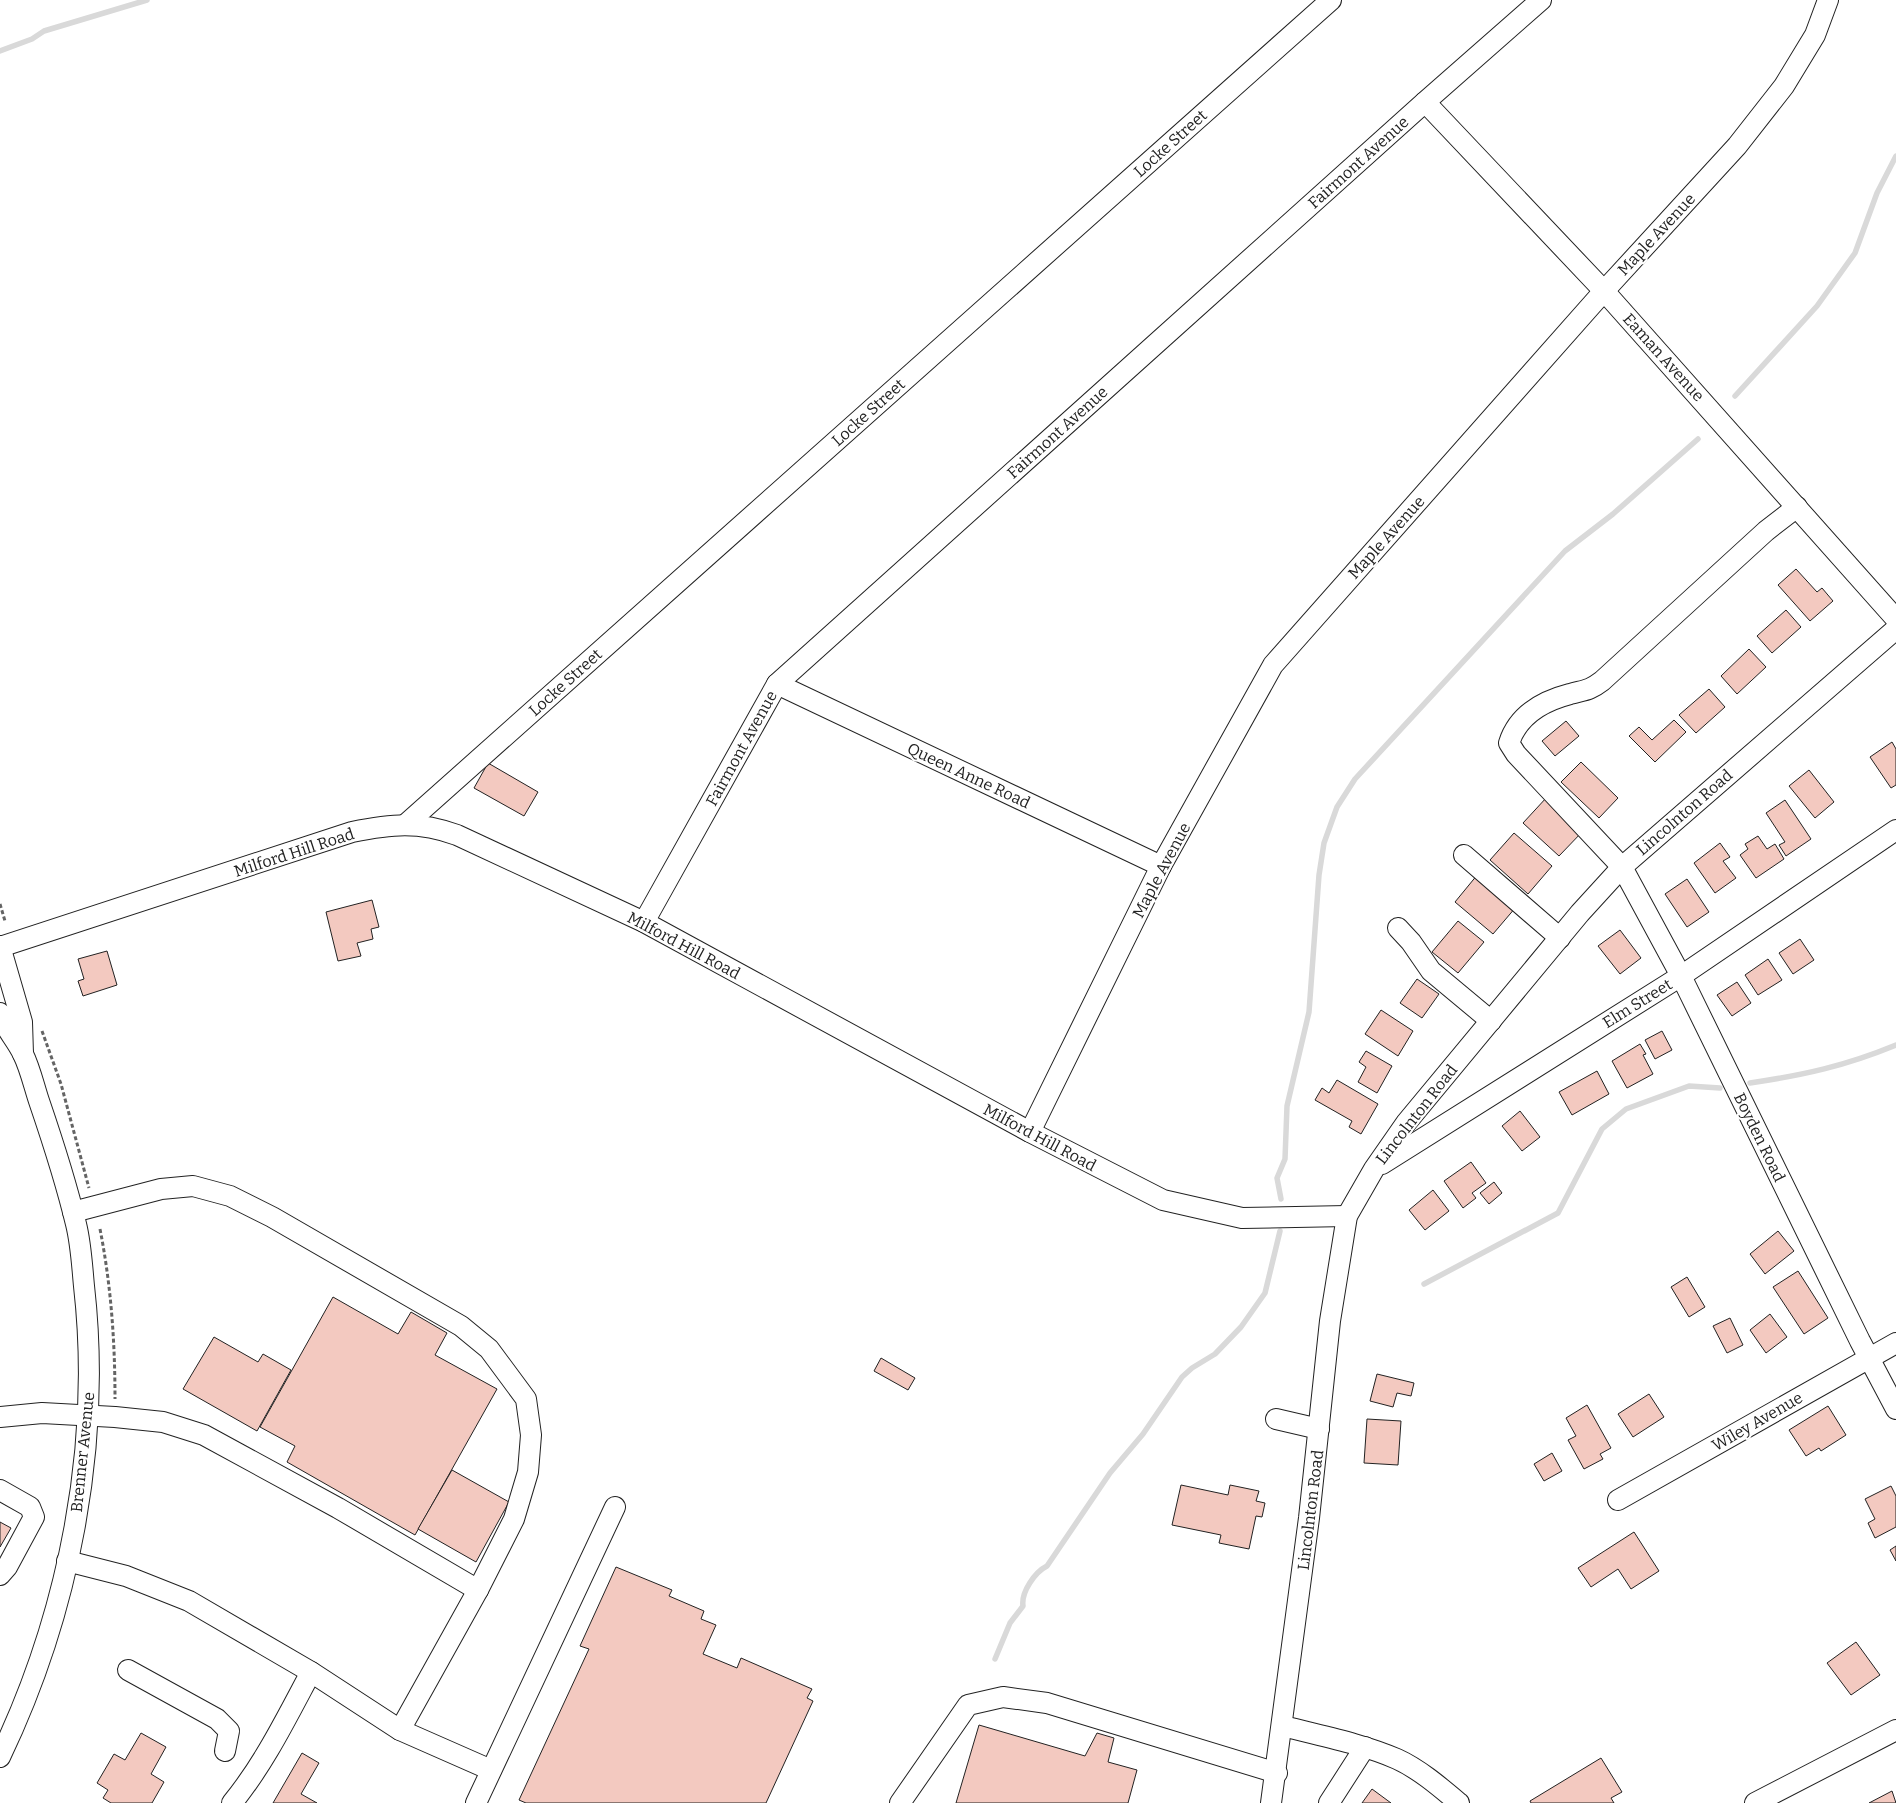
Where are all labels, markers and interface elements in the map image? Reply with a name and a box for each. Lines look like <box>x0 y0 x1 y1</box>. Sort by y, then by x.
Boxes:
street label: Locke Street <box>1130 106 1211 181</box>
street label: Fairmont Avenue <box>1304 112 1413 213</box>
street label: Maple Avenue <box>1614 189 1699 279</box>
street label: Eaman Avenue <box>1619 309 1708 405</box>
street label: Locke Street <box>828 375 909 450</box>
street label: Fairmont Avenue <box>1003 382 1112 483</box>
street label: Maple Avenue <box>1344 492 1429 583</box>
street label: Locke Street <box>525 645 606 720</box>
street label: Fairmont Avenue <box>702 687 781 809</box>
street label: Queen Anne Road <box>904 739 1034 812</box>
street label: Lincolnton Road <box>1632 765 1737 859</box>
street label: Maple Avenue <box>1128 819 1194 921</box>
street label: Milford Hill Road <box>232 824 357 881</box>
street label: Milford Hill Road <box>624 908 744 983</box>
street label: Elm Street <box>1599 975 1676 1032</box>
street label: Lincolnton Road <box>1372 1060 1461 1168</box>
street label: Boyden Road <box>1730 1090 1789 1185</box>
street label: Milford Hill Road <box>980 1100 1100 1175</box>
street label: Wiley Avenue <box>1709 1388 1806 1455</box>
street label: Brenner Avenue <box>67 1391 98 1513</box>
street label: Lincolnton Road <box>1294 1448 1327 1571</box>

